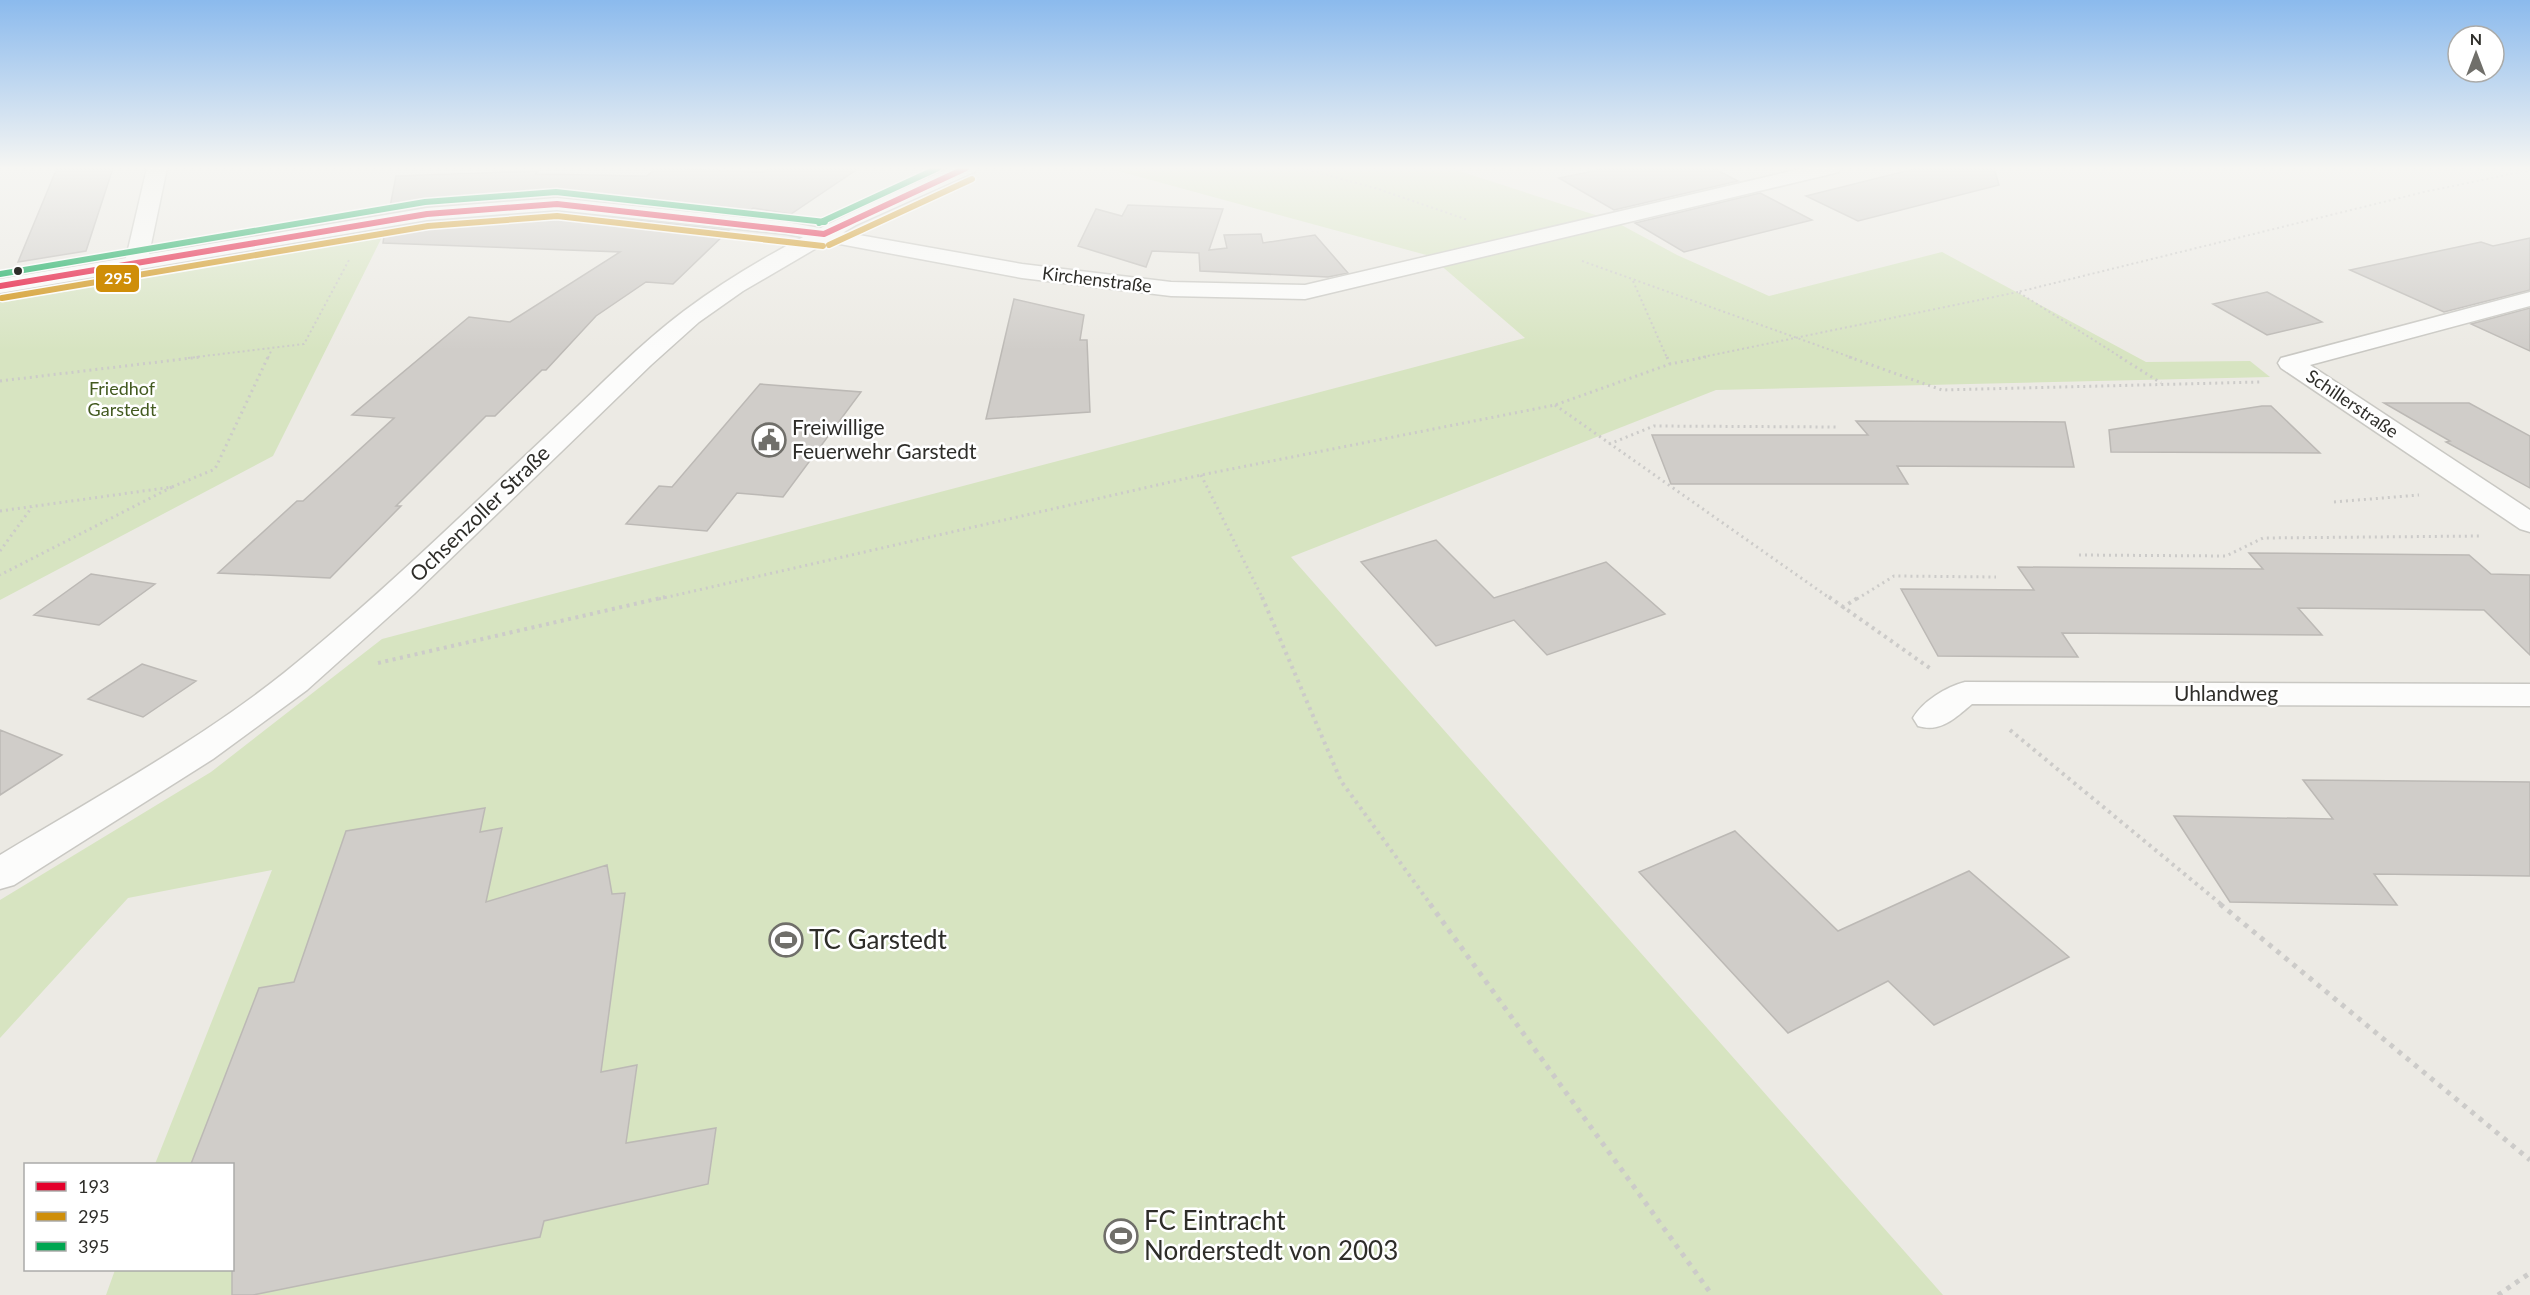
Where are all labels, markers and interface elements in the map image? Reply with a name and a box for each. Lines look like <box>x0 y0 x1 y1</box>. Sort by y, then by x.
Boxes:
north arrow <box>2446 24 2506 84</box>
text: N <box>2470 29 2482 48</box>
street label: Kirchenstraße <box>1041 261 1153 297</box>
line badge: 295 <box>95 264 140 293</box>
unlabelled marker <box>12 265 24 277</box>
text: 295 <box>104 268 132 287</box>
street label: Schillerstraße <box>2302 364 2403 442</box>
park label: Friedhof Garstedt <box>88 377 157 420</box>
place label: Freiwillige Feuerwehr Garstedt <box>792 414 977 463</box>
public building icon: Freiwillige Feuerwehr Garstedt <box>751 422 787 458</box>
street label: Ochsenzoller Straße <box>404 440 554 586</box>
street label: Uhlandweg <box>2174 680 2278 705</box>
sports icon: TC Garstedt <box>768 922 804 958</box>
place label: TC Garstedt <box>809 923 948 955</box>
legend <box>24 1163 234 1271</box>
text: 193 <box>78 1175 109 1197</box>
place label: FC Eintracht Norderstedt von 2003 <box>1144 1204 1398 1266</box>
text: 295 <box>78 1205 109 1227</box>
sports icon: FC Eintracht Norderstedt von 2003 <box>1103 1218 1139 1254</box>
text: 395 <box>78 1235 109 1257</box>

